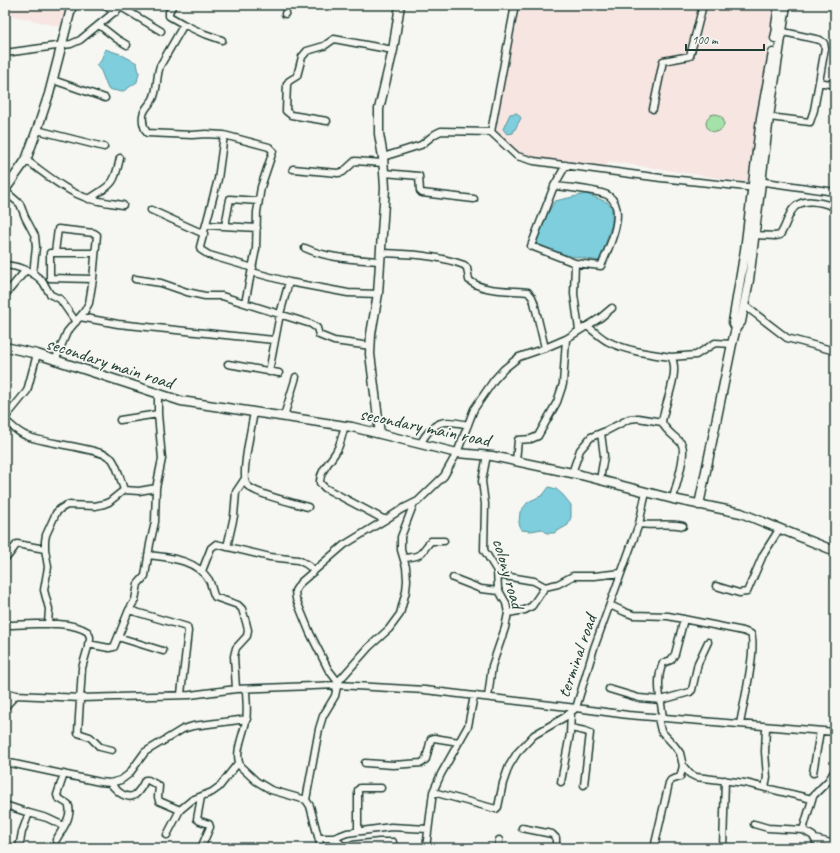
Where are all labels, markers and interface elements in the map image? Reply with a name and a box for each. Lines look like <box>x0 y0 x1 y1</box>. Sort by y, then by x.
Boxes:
scale bar <box>686 26 764 52</box>
text: 100 m <box>692 32 719 48</box>
street label: secondary main road <box>43 331 180 396</box>
street label: secondary main road <box>357 401 496 453</box>
street label: colony road <box>487 535 530 614</box>
street label: terminal road <box>552 608 603 701</box>

